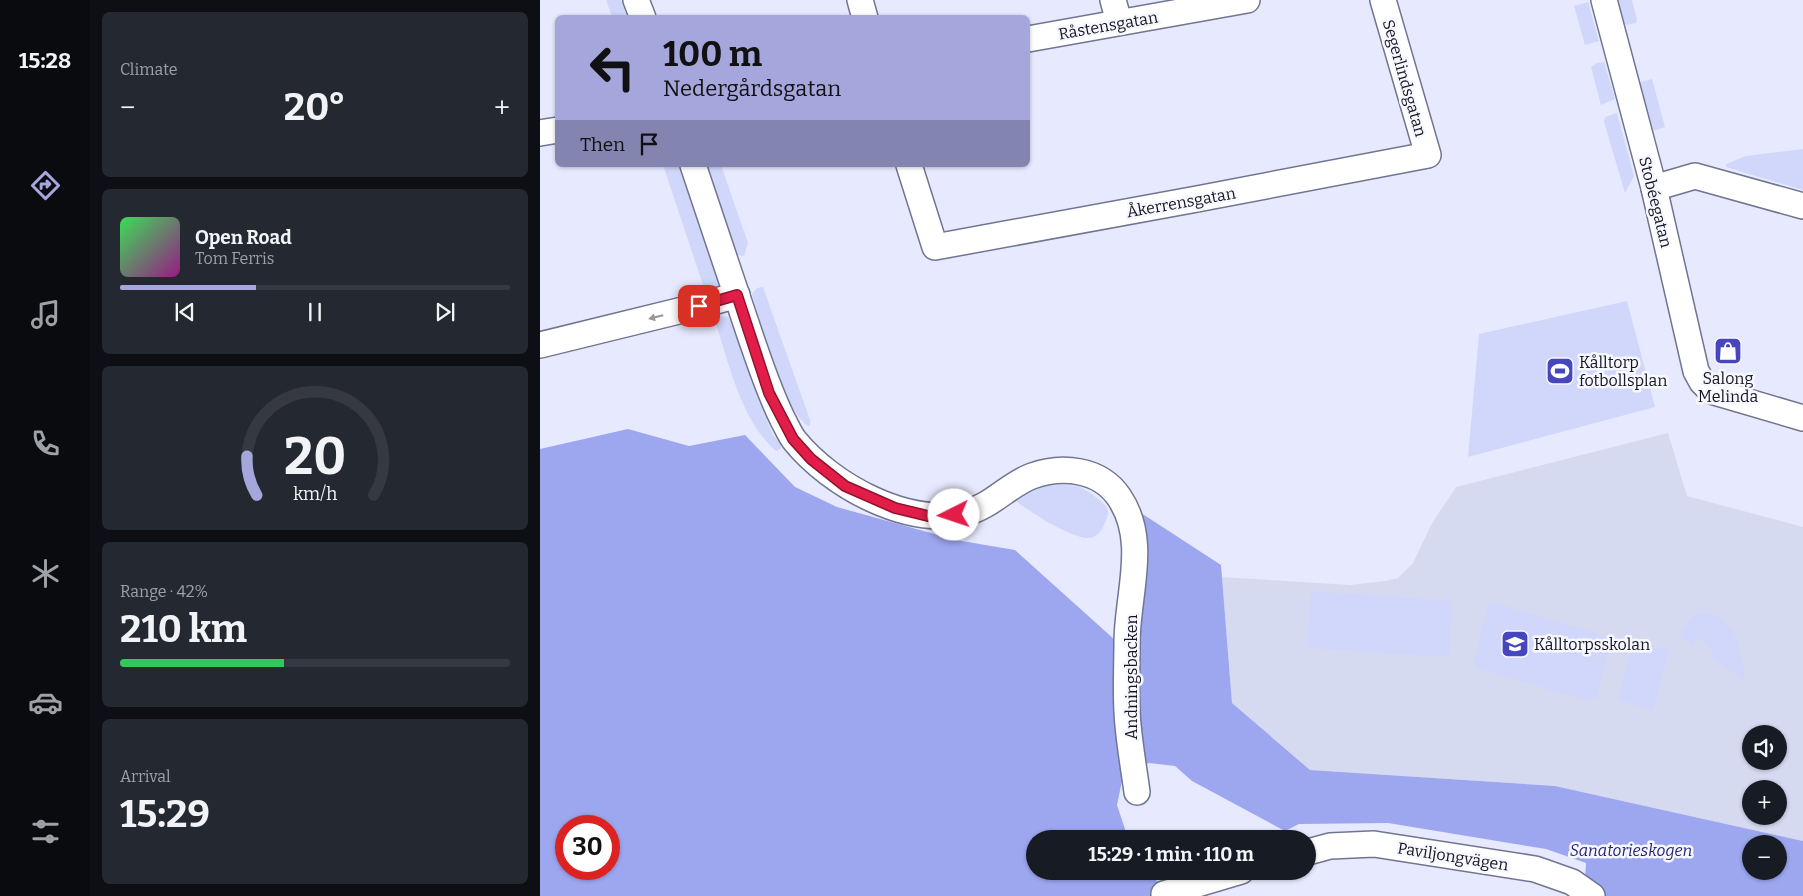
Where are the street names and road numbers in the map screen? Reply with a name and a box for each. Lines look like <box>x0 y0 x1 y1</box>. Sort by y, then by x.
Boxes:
street label: Råstensgatan <box>1057 7 1159 44</box>
street label: Segerlindsgatan <box>1379 17 1430 139</box>
street label: Stobéegatan <box>1635 155 1676 250</box>
street label: Åkerrensgatan <box>1125 183 1237 221</box>
street label: Andningsbacken <box>1122 614 1141 740</box>
street label: Paviljongvägen <box>1396 838 1510 875</box>

